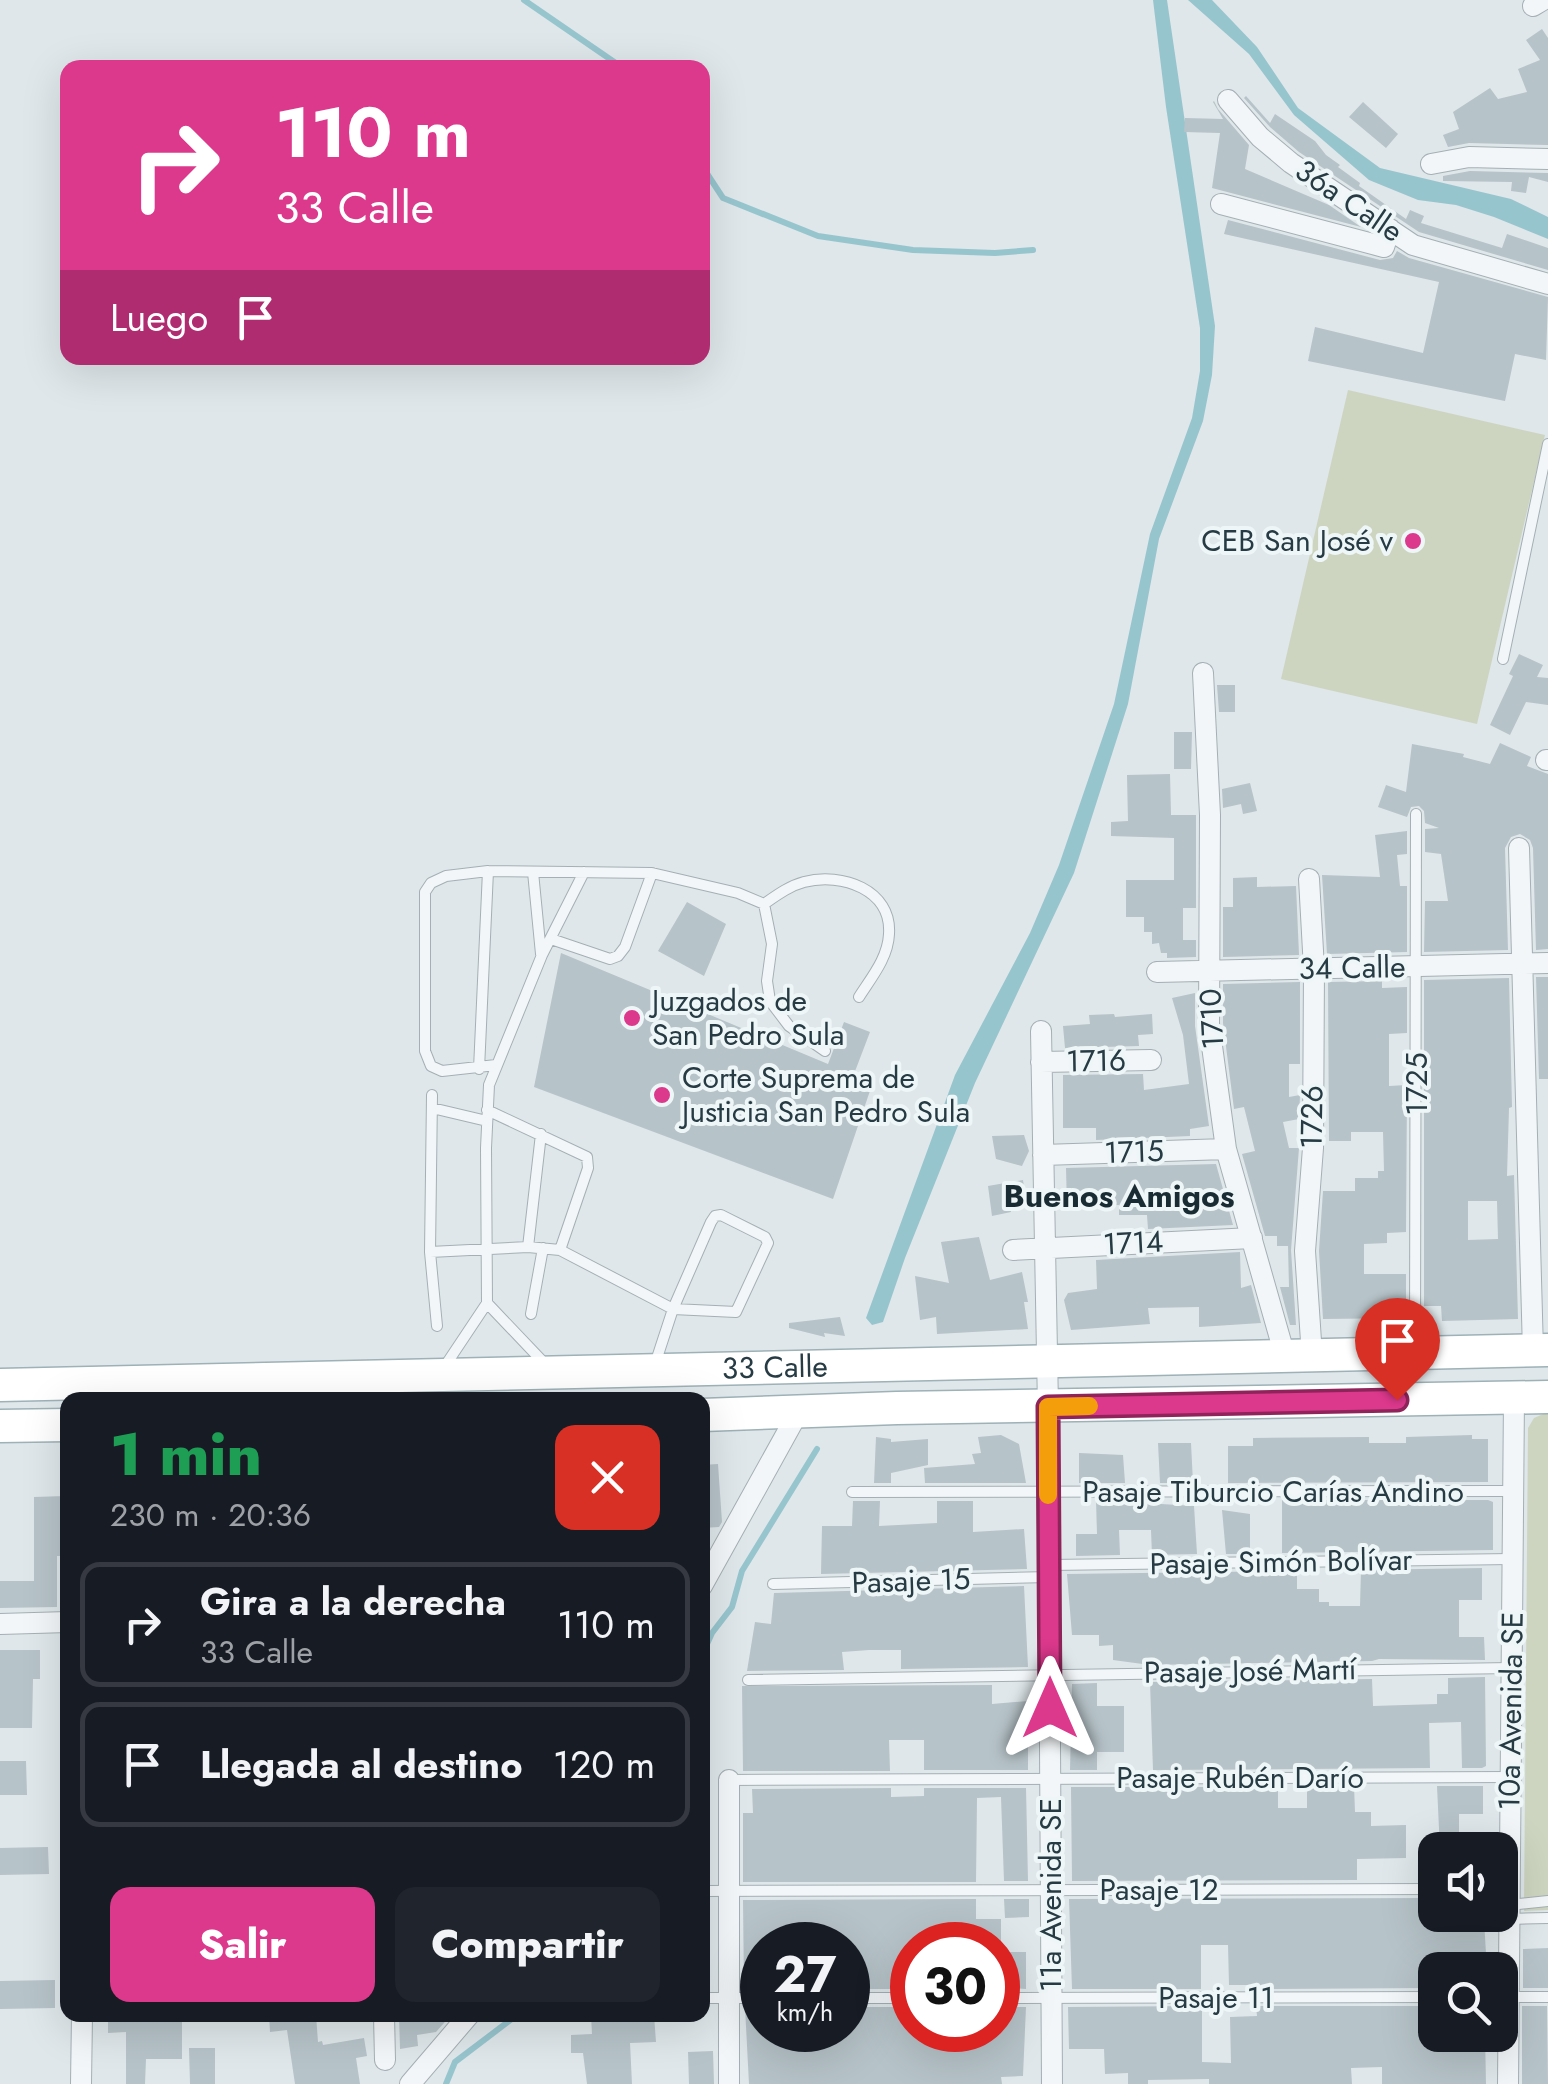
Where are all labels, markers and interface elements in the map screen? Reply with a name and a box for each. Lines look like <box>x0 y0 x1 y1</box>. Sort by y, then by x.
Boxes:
text: 110 m <box>275 82 471 183</box>
icon: right <box>110 100 240 230</box>
street label: 36a Calle <box>1287 149 1412 252</box>
text: 33 Calle <box>275 175 434 240</box>
text: Luego <box>110 290 208 345</box>
icon: arrive <box>228 290 283 345</box>
place label: CEB San José v <box>1201 519 1394 562</box>
marker: CEB San José v <box>1402 530 1424 552</box>
street label: 34 Calle <box>1298 945 1406 990</box>
place label: Juzgados de San Pedro Sula <box>648 979 844 1056</box>
street label: 1710 <box>1188 988 1235 1050</box>
marker: Juzgados de San Pedro Sula <box>621 1007 643 1029</box>
street label: 1716 <box>1066 1038 1126 1083</box>
street label: 1725 <box>1395 1052 1438 1116</box>
place label: Corte Suprema de Justicia San Pedro Sula <box>678 1056 970 1133</box>
marker: Corte Suprema de Justicia San Pedro Sula <box>651 1084 673 1106</box>
street label: 1726 <box>1289 1085 1334 1149</box>
street label: 1715 <box>1103 1129 1165 1174</box>
district label: Buenos Amigos <box>1003 1173 1235 1219</box>
street label: 1714 <box>1102 1219 1164 1266</box>
pin <box>1355 1298 1440 1401</box>
icon: arrive <box>1370 1313 1425 1368</box>
street label: 33 Calle <box>721 1344 828 1390</box>
text: 1 min <box>110 1411 262 1498</box>
button: close <box>555 1425 660 1530</box>
street label: Pasaje Tiburcio Carías Andino <box>1082 1470 1464 1513</box>
text: 230 m · 20:36 <box>110 1492 311 1538</box>
street label: Pasaje Simón Bolívar <box>1149 1538 1414 1585</box>
street label: Pasaje 15 <box>851 1557 971 1604</box>
text: Gira a la derecha <box>200 1574 506 1629</box>
icon: right <box>115 1597 170 1652</box>
text: 110 m <box>557 1597 655 1652</box>
street label: 10a Avenida SE <box>1487 1611 1534 1811</box>
text: 33 Calle <box>200 1629 313 1675</box>
street label: Pasaje José Martí <box>1143 1647 1358 1694</box>
position arrow <box>998 1656 1102 1760</box>
icon: arrive <box>115 1737 170 1792</box>
text: Llegada al destino <box>200 1737 523 1792</box>
text: 120 m <box>553 1737 655 1792</box>
street label: Pasaje Rubén Darío <box>1116 1756 1364 1799</box>
street label: 11a Avenida SE <box>1029 1798 1072 1992</box>
map controls <box>1418 1832 1518 2052</box>
button: sound <box>1418 1832 1518 1932</box>
street label: Pasaje 12 <box>1099 1868 1219 1911</box>
button: Salir <box>110 1887 375 2002</box>
button: Compartir <box>395 1887 660 2002</box>
speed limit sign: 30 <box>890 1922 1020 2052</box>
text: 27 <box>774 1938 836 2011</box>
button: search <box>1418 1952 1518 2052</box>
street label: Pasaje 11 <box>1158 1976 1274 2019</box>
text: km/h <box>777 1994 833 2030</box>

